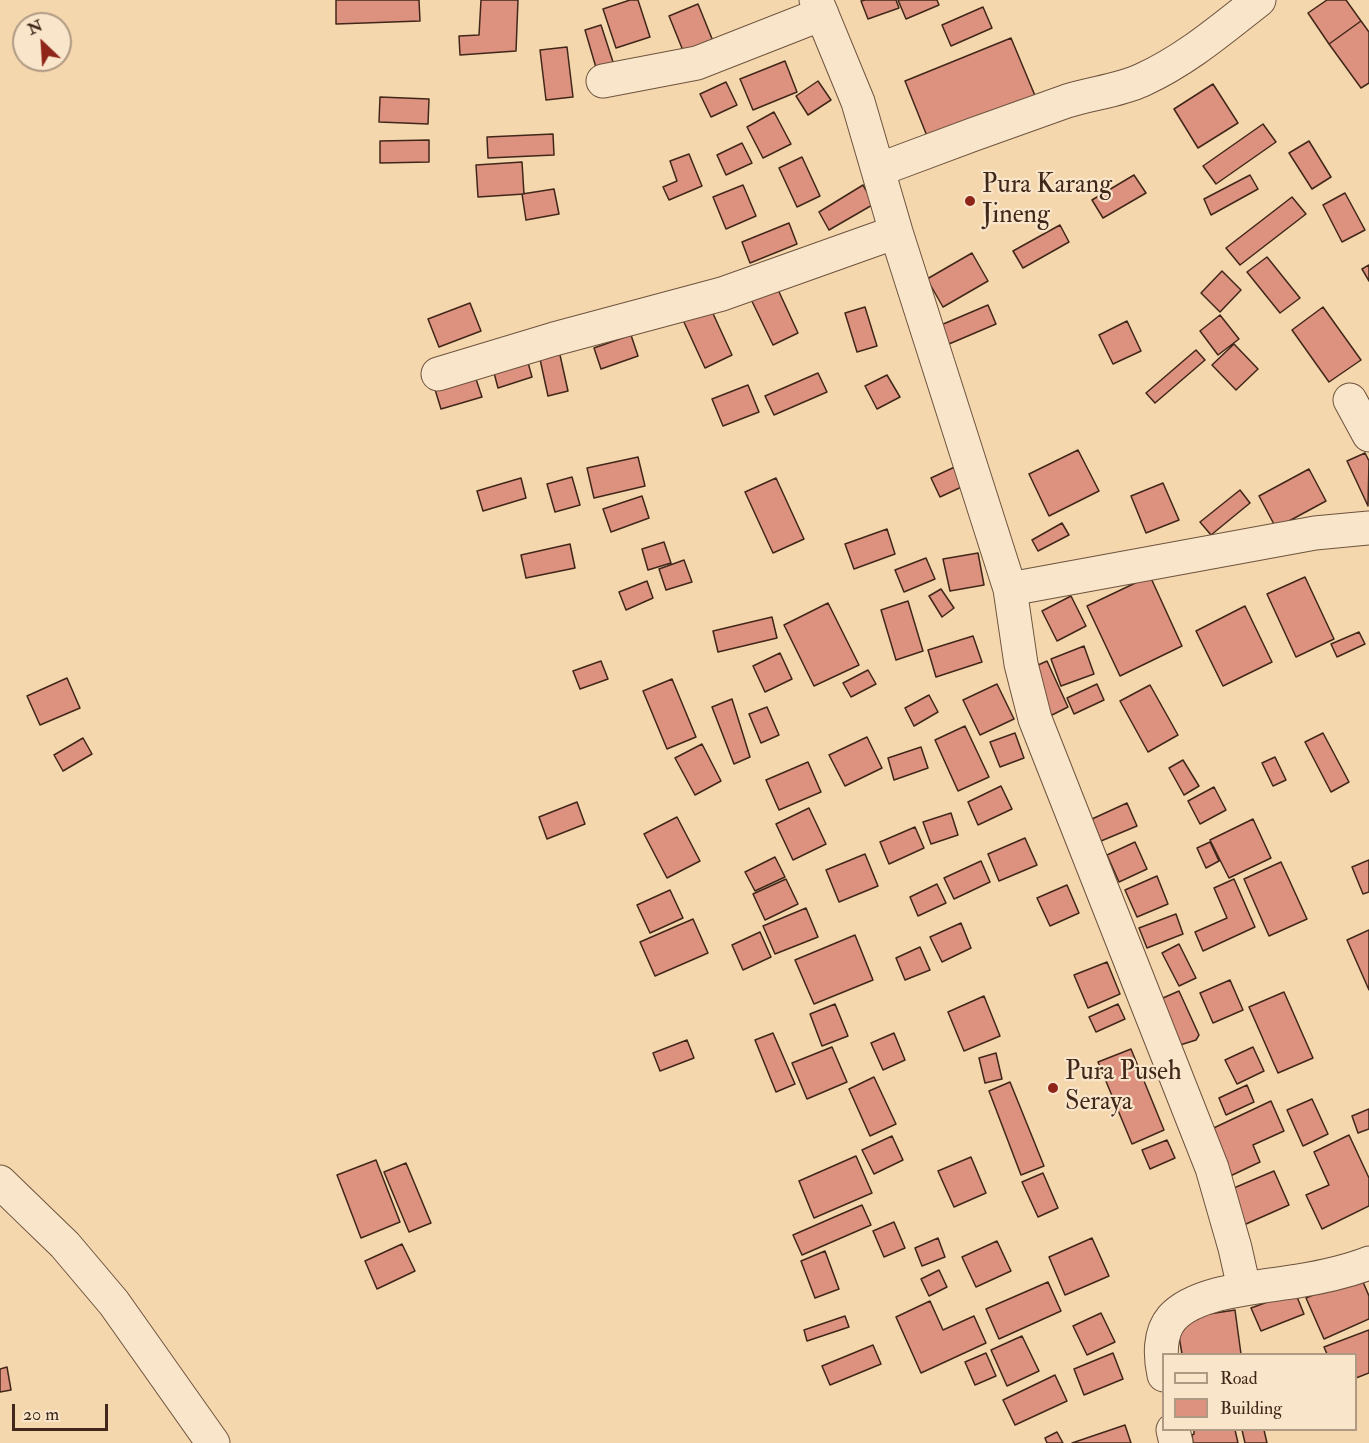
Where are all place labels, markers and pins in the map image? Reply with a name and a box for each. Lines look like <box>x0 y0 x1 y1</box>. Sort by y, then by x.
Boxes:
place label: Pura Karang Jineng <box>982 170 1112 231</box>
marker: Pura Karang Jineng <box>963 194 977 208</box>
place label: Pura Puseh Seraya <box>1065 1057 1182 1118</box>
marker: Pura Puseh Seraya <box>1046 1081 1060 1095</box>

